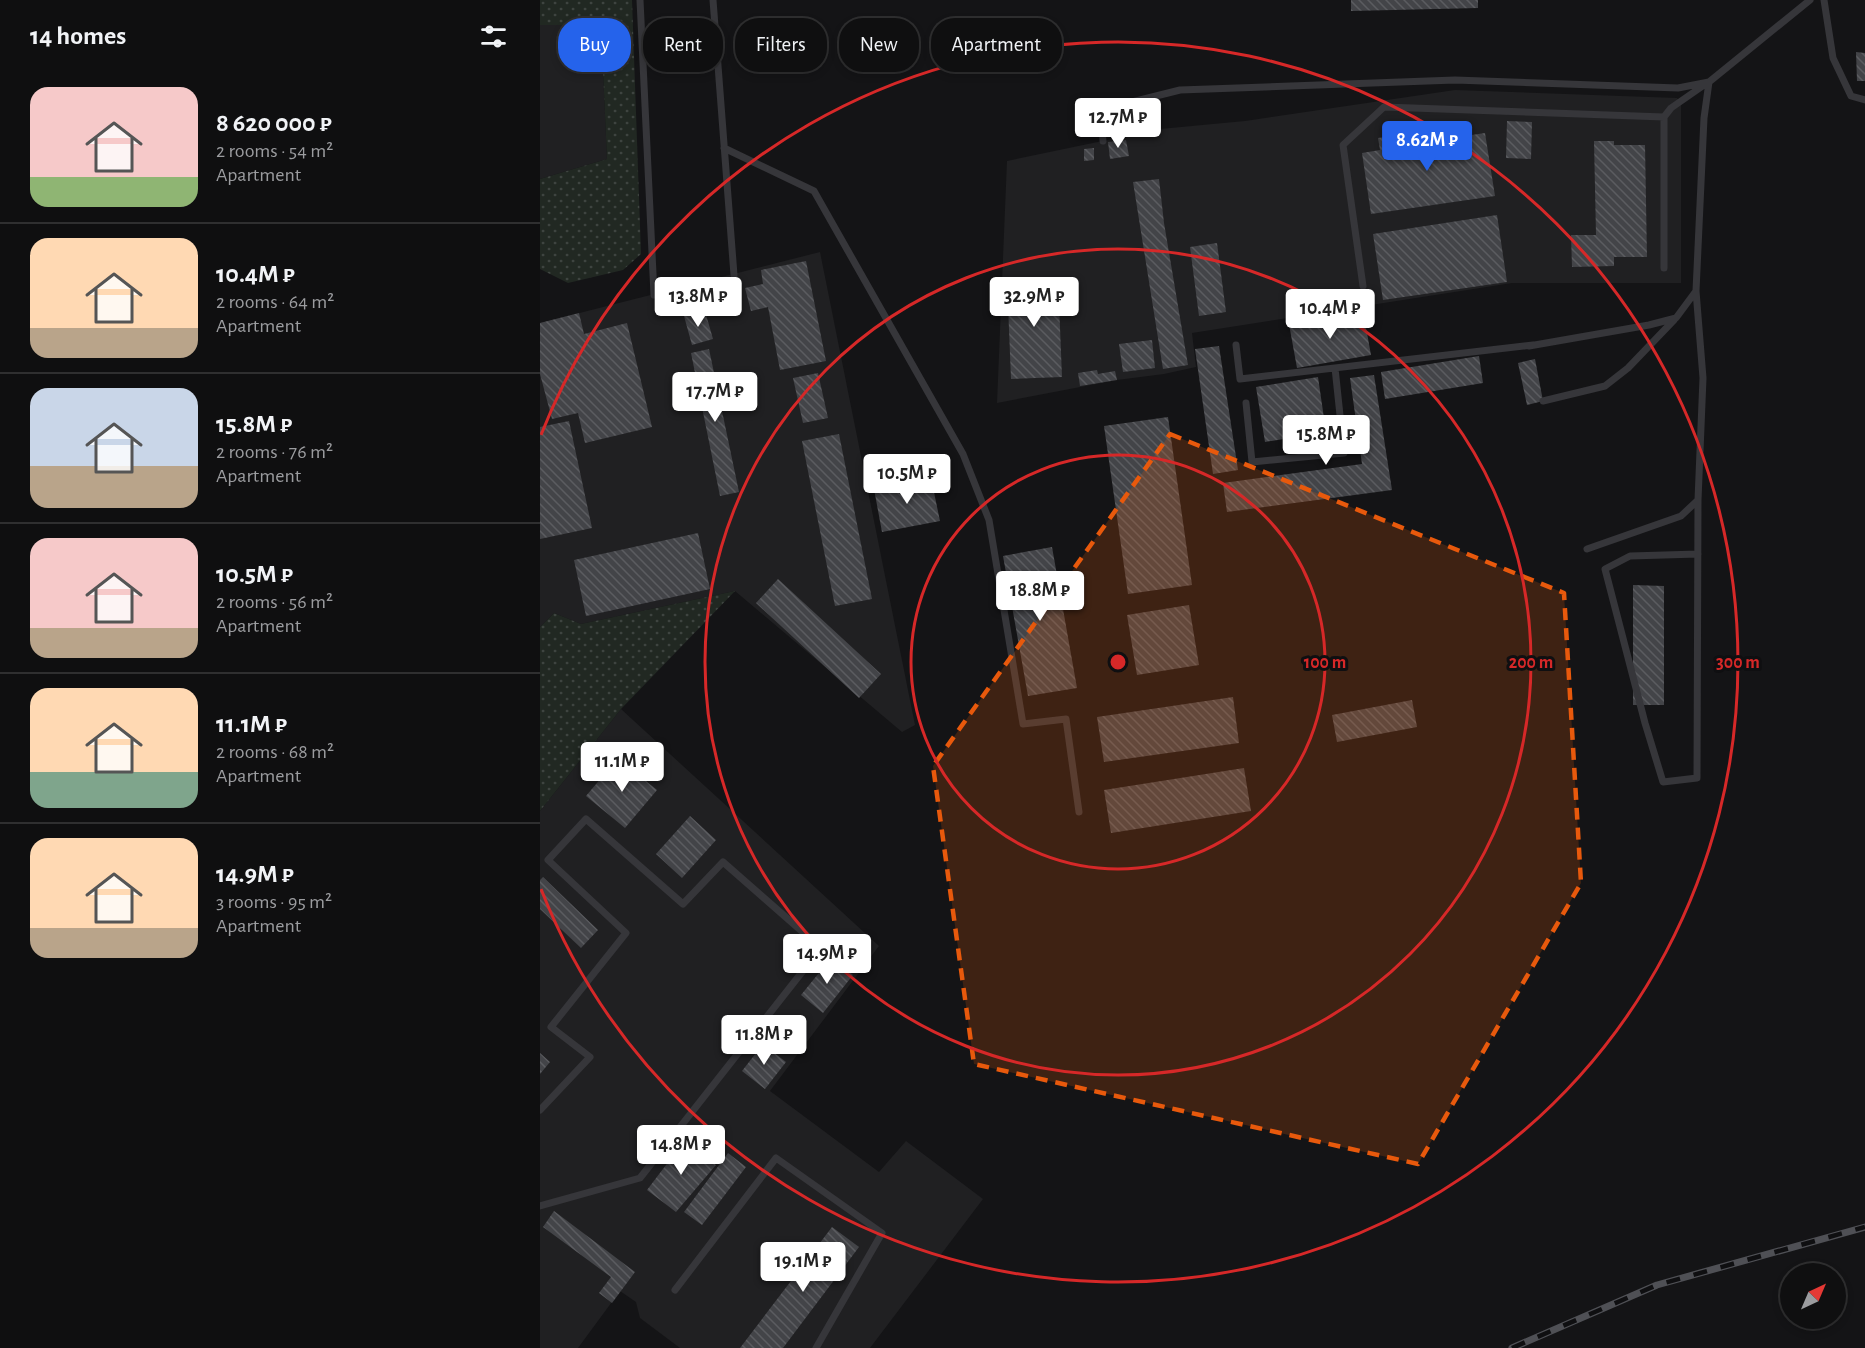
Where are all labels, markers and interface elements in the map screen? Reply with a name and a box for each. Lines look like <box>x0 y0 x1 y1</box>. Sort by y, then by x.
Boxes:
chip: Buy <box>558 18 631 72</box>
chip: Rent <box>643 18 723 72</box>
chip: Filters <box>735 18 827 72</box>
chip: New <box>839 18 919 72</box>
chip: Apartment <box>931 18 1062 72</box>
icon: filters <box>477 20 510 53</box>
text: 14 homes <box>30 23 126 49</box>
pin: 12.7M ₽ <box>1063 98 1173 149</box>
text: 12.7M ₽ <box>1089 107 1147 127</box>
text: 8 620 000 ₽ <box>216 110 332 136</box>
icon: home <box>78 111 150 183</box>
pin: 8.62M ₽ <box>1372 121 1482 172</box>
text: 8.62M ₽ <box>1396 130 1458 150</box>
text: 2 rooms · 54 m² <box>216 141 333 161</box>
text: Apartment <box>216 165 301 185</box>
text: 10.4M ₽ <box>216 261 295 287</box>
icon: home <box>78 262 150 334</box>
pin: 13.8M ₽ <box>643 277 753 328</box>
pin: 32.9M ₽ <box>979 277 1089 328</box>
text: 13.8M ₽ <box>669 286 727 306</box>
text: 32.9M ₽ <box>1004 286 1064 306</box>
pin: 10.4M ₽ <box>1275 289 1385 340</box>
text: 2 rooms · 64 m² <box>216 292 334 312</box>
text: 10.4M ₽ <box>1300 298 1360 318</box>
text: Apartment <box>216 316 301 336</box>
pin: 17.7M ₽ <box>660 372 770 423</box>
text: 17.7M ₽ <box>686 381 744 401</box>
text: 15.8M ₽ <box>216 411 292 437</box>
icon: home <box>78 412 150 484</box>
pin: 15.8M ₽ <box>1271 415 1381 466</box>
text: 15.8M ₽ <box>1297 424 1355 444</box>
text: 2 rooms · 76 m² <box>216 442 333 462</box>
pin: 10.5M ₽ <box>852 454 962 505</box>
text: 10.5M ₽ <box>877 463 937 483</box>
text: Apartment <box>216 466 301 486</box>
text: 10.5M ₽ <box>216 561 293 587</box>
icon: home <box>78 562 150 634</box>
pin: 18.8M ₽ <box>985 571 1095 622</box>
text: 18.8M ₽ <box>1010 580 1070 600</box>
text: 2 rooms · 56 m² <box>216 592 333 612</box>
text: Apartment <box>216 616 301 636</box>
centre of rings <box>1108 652 1128 672</box>
text: 100 m <box>1304 654 1346 672</box>
text: 200 m <box>1509 654 1553 672</box>
text: 300 m <box>1716 654 1760 672</box>
text: 11.1M ₽ <box>216 711 287 737</box>
icon: home <box>78 712 150 784</box>
text: 2 rooms · 68 m² <box>216 742 334 762</box>
pin: 11.1M ₽ <box>567 742 677 793</box>
text: 11.1M ₽ <box>595 751 649 771</box>
text: Apartment <box>216 766 301 786</box>
text: 14.9M ₽ <box>216 861 294 887</box>
icon: home <box>78 862 150 934</box>
text: 3 rooms · 95 m² <box>216 892 332 912</box>
text: Apartment <box>216 916 301 936</box>
pin: 14.9M ₽ <box>772 934 882 985</box>
text: 14.9M ₽ <box>797 943 857 963</box>
pin: 11.8M ₽ <box>709 1015 819 1066</box>
text: 11.8M ₽ <box>735 1024 793 1044</box>
pin: 14.8M ₽ <box>626 1125 736 1176</box>
text: 14.8M ₽ <box>651 1134 711 1154</box>
pin: 19.1M ₽ <box>748 1242 858 1293</box>
text: 19.1M ₽ <box>775 1251 831 1271</box>
north arrow <box>1780 1263 1846 1329</box>
map controls <box>1780 1263 1846 1329</box>

